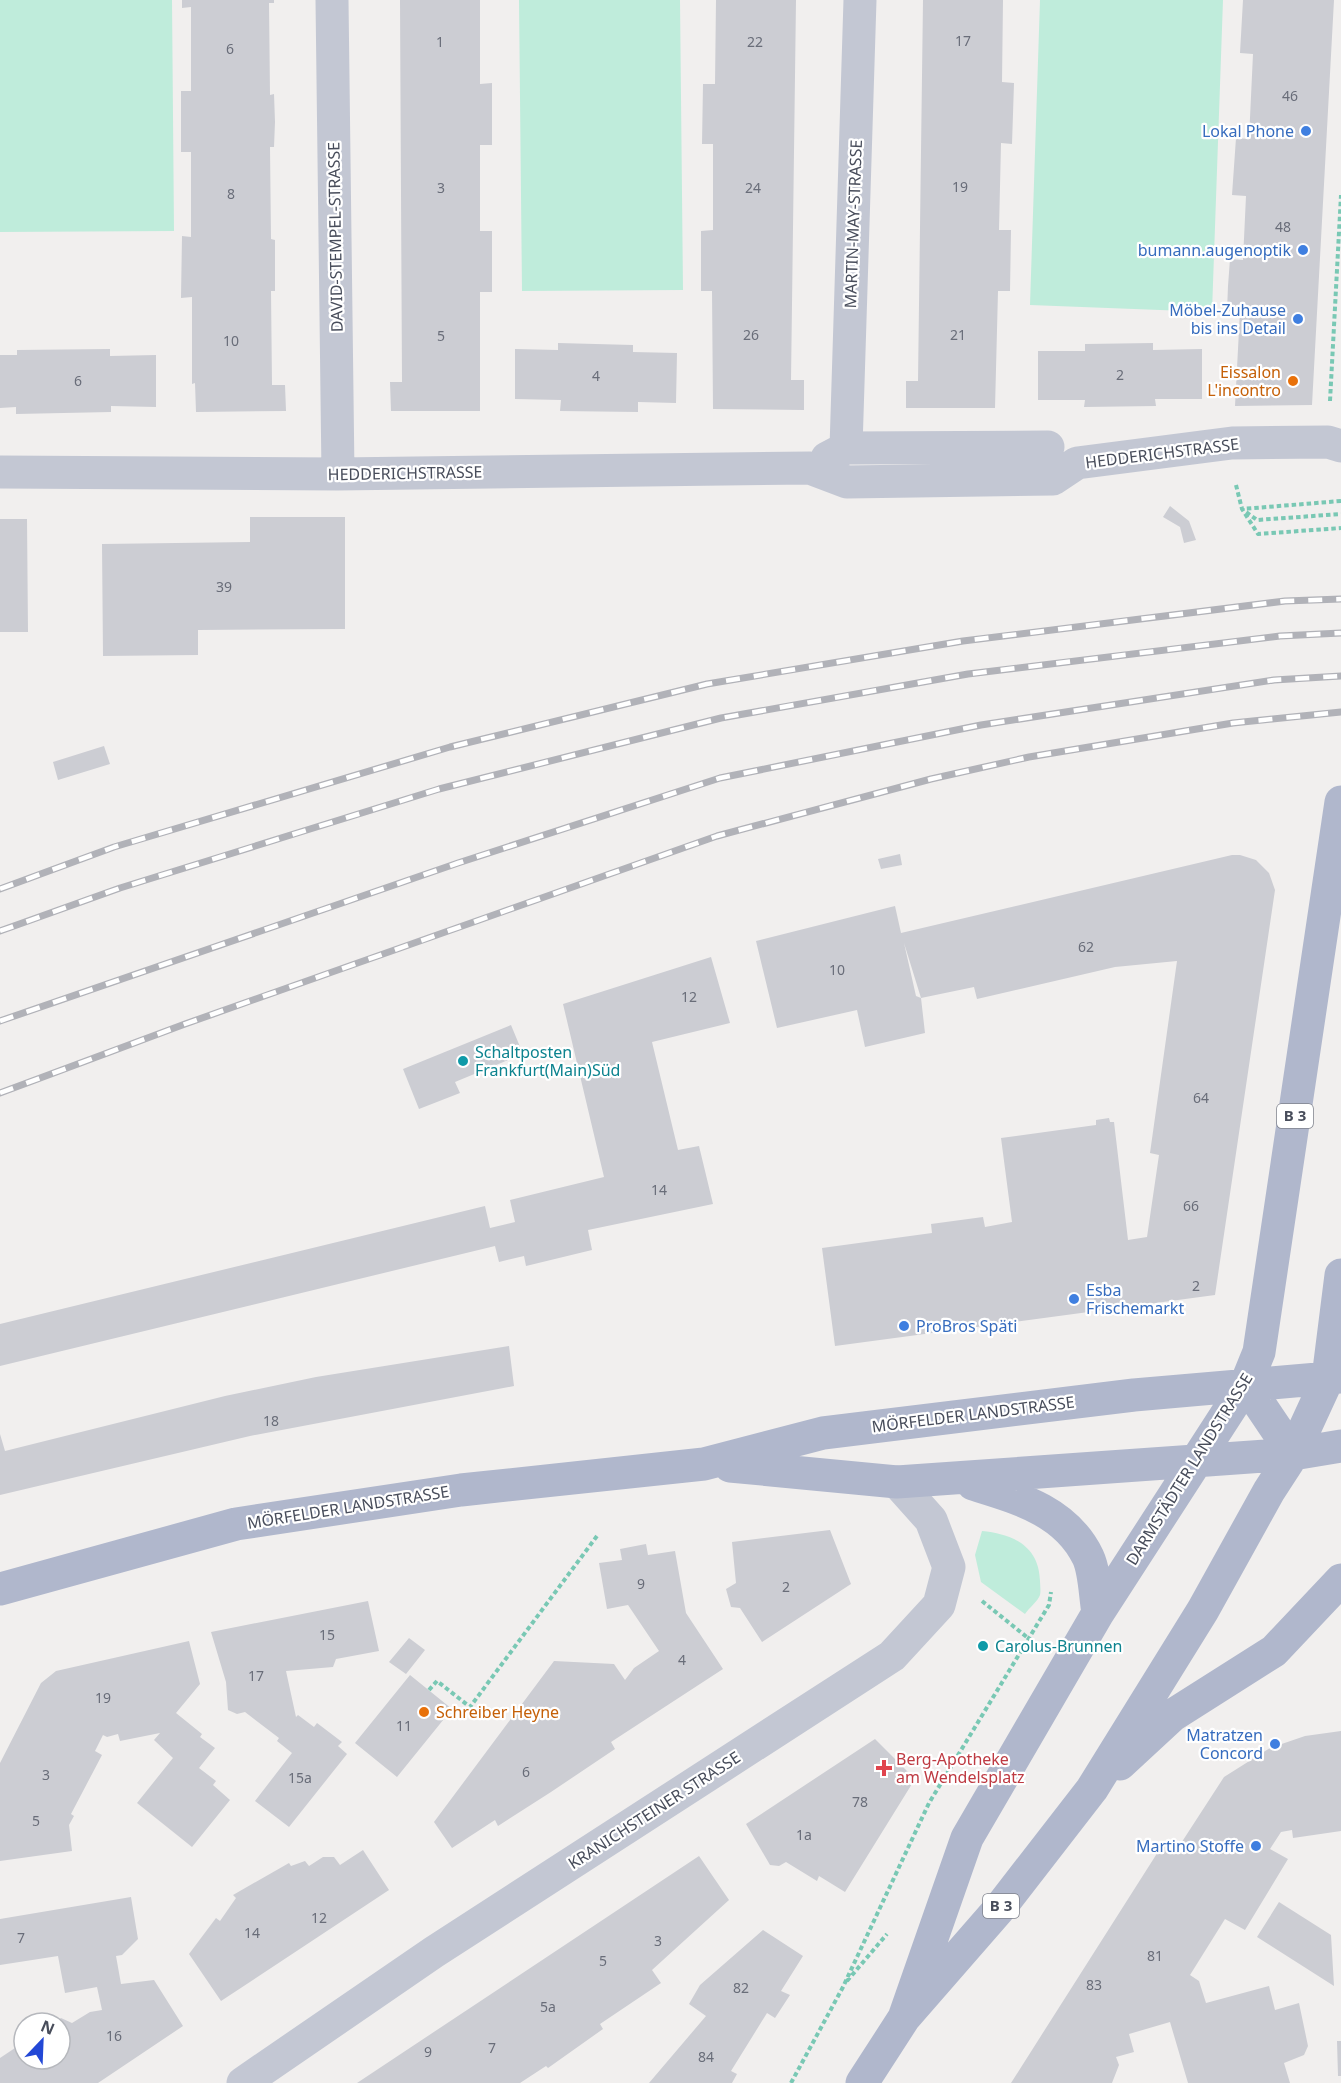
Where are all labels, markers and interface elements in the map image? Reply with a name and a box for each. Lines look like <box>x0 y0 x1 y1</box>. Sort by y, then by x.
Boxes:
house number: 17 <box>955 31 971 50</box>
house number: 1 <box>436 32 444 51</box>
house number: 22 <box>747 32 763 51</box>
house number: 6 <box>226 39 234 58</box>
house number: 46 <box>1282 86 1298 105</box>
place label: Lokal Phone <box>1202 120 1294 142</box>
marker: Lokal Phone <box>1299 124 1313 138</box>
street label: MARTIN-MAY-STRASSE <box>839 139 867 309</box>
street label: DAVID-STEMPEL-STRASSE <box>322 142 348 332</box>
house number: 19 <box>952 177 968 196</box>
house number: 3 <box>437 178 445 197</box>
house number: 24 <box>745 178 761 197</box>
house number: 8 <box>227 184 235 203</box>
house number: 48 <box>1275 217 1291 236</box>
place label: bumann.augenoptik <box>1138 239 1291 261</box>
marker: bumann.augenoptik <box>1296 243 1310 257</box>
place label: Möbel-Zuhause bis ins Detail <box>1169 299 1286 339</box>
marker: Möbel-Zuhause bis ins Detail <box>1291 312 1305 326</box>
house number: 26 <box>743 325 759 344</box>
house number: 21 <box>950 325 966 344</box>
house number: 5 <box>437 326 445 345</box>
house number: 10 <box>223 331 239 350</box>
place label: Eissalon L'incontro <box>1207 361 1281 401</box>
house number: 2 <box>1116 365 1124 384</box>
house number: 4 <box>592 366 600 385</box>
house number: 6 <box>74 371 82 390</box>
marker: Eissalon L'incontro <box>1286 374 1300 388</box>
street label: HEDDERICHSTRASSE <box>1084 433 1240 473</box>
street label: HEDDERICHSTRASSE <box>327 461 483 485</box>
house number: 39 <box>216 577 232 596</box>
house number: 62 <box>1078 937 1094 956</box>
house number: 10 <box>829 960 845 979</box>
house number: 12 <box>681 987 697 1006</box>
place label: Schaltposten Frankfurt(Main)Süd <box>475 1041 620 1081</box>
marker: Schaltposten Frankfurt(Main)Süd <box>456 1054 470 1068</box>
house number: 64 <box>1193 1088 1209 1107</box>
road number: B 3 <box>1277 1104 1313 1128</box>
house number: 14 <box>651 1180 667 1199</box>
house number: 66 <box>1183 1196 1199 1215</box>
house number: 2 <box>1192 1276 1200 1295</box>
place label: Esba Frischemarkt <box>1086 1279 1184 1319</box>
marker: Esba Frischemarkt <box>1067 1292 1081 1306</box>
place label: ProBros Späti <box>916 1315 1017 1337</box>
marker: ProBros Späti <box>897 1319 911 1333</box>
street label: DARMSTÄDTER LANDSTRASSE <box>1121 1369 1257 1569</box>
street label: MÖRFELDER LANDSTRASSE <box>870 1391 1076 1437</box>
house number: 18 <box>263 1411 279 1430</box>
street label: MÖRFELDER LANDSTRASSE <box>246 1480 450 1534</box>
house number: 9 <box>637 1574 645 1593</box>
house number: 2 <box>782 1577 790 1596</box>
house number: 15 <box>319 1625 335 1644</box>
place label: Carolus-Brunnen <box>995 1635 1122 1657</box>
marker: Carolus-Brunnen <box>976 1639 990 1653</box>
house number: 4 <box>678 1650 686 1669</box>
house number: 17 <box>248 1666 264 1685</box>
house number: 19 <box>95 1688 111 1707</box>
place label: Schreiber Heyne <box>436 1701 559 1723</box>
marker: Schreiber Heyne <box>417 1705 431 1719</box>
house number: 11 <box>396 1716 412 1735</box>
place label: Matratzen Concord <box>1186 1724 1263 1764</box>
marker: Matratzen Concord <box>1268 1737 1282 1751</box>
street label: KRANICHSTEINER STRASSE <box>564 1746 744 1874</box>
place label: Berg-Apotheke am Wendelsplatz <box>896 1748 1024 1788</box>
marker: Berg-Apotheke am Wendelsplatz <box>877 1761 891 1775</box>
house number: 6 <box>522 1762 530 1781</box>
house number: 3 <box>42 1765 50 1784</box>
house number: 15a <box>288 1768 312 1787</box>
house number: 78 <box>852 1792 868 1811</box>
house number: 5 <box>32 1811 40 1830</box>
house number: 1a <box>796 1825 812 1844</box>
place label: Martino Stoffe <box>1136 1835 1244 1857</box>
marker: Martino Stoffe <box>1249 1839 1263 1853</box>
road number: B 3 <box>983 1894 1019 1918</box>
house number: 12 <box>311 1908 327 1927</box>
house number: 14 <box>244 1923 260 1942</box>
house number: 7 <box>17 1928 25 1947</box>
house number: 3 <box>654 1931 662 1950</box>
house number: 81 <box>1147 1946 1163 1965</box>
house number: 5 <box>599 1951 607 1970</box>
house number: 83 <box>1086 1975 1102 1994</box>
house number: 82 <box>733 1978 749 1997</box>
house number: 5a <box>540 1997 556 2016</box>
north arrow <box>12 2011 72 2071</box>
text: N <box>38 2015 58 2040</box>
house number: 16 <box>106 2026 122 2045</box>
house number: 7 <box>488 2038 496 2057</box>
house number: 9 <box>424 2042 432 2061</box>
house number: 84 <box>698 2047 714 2066</box>

